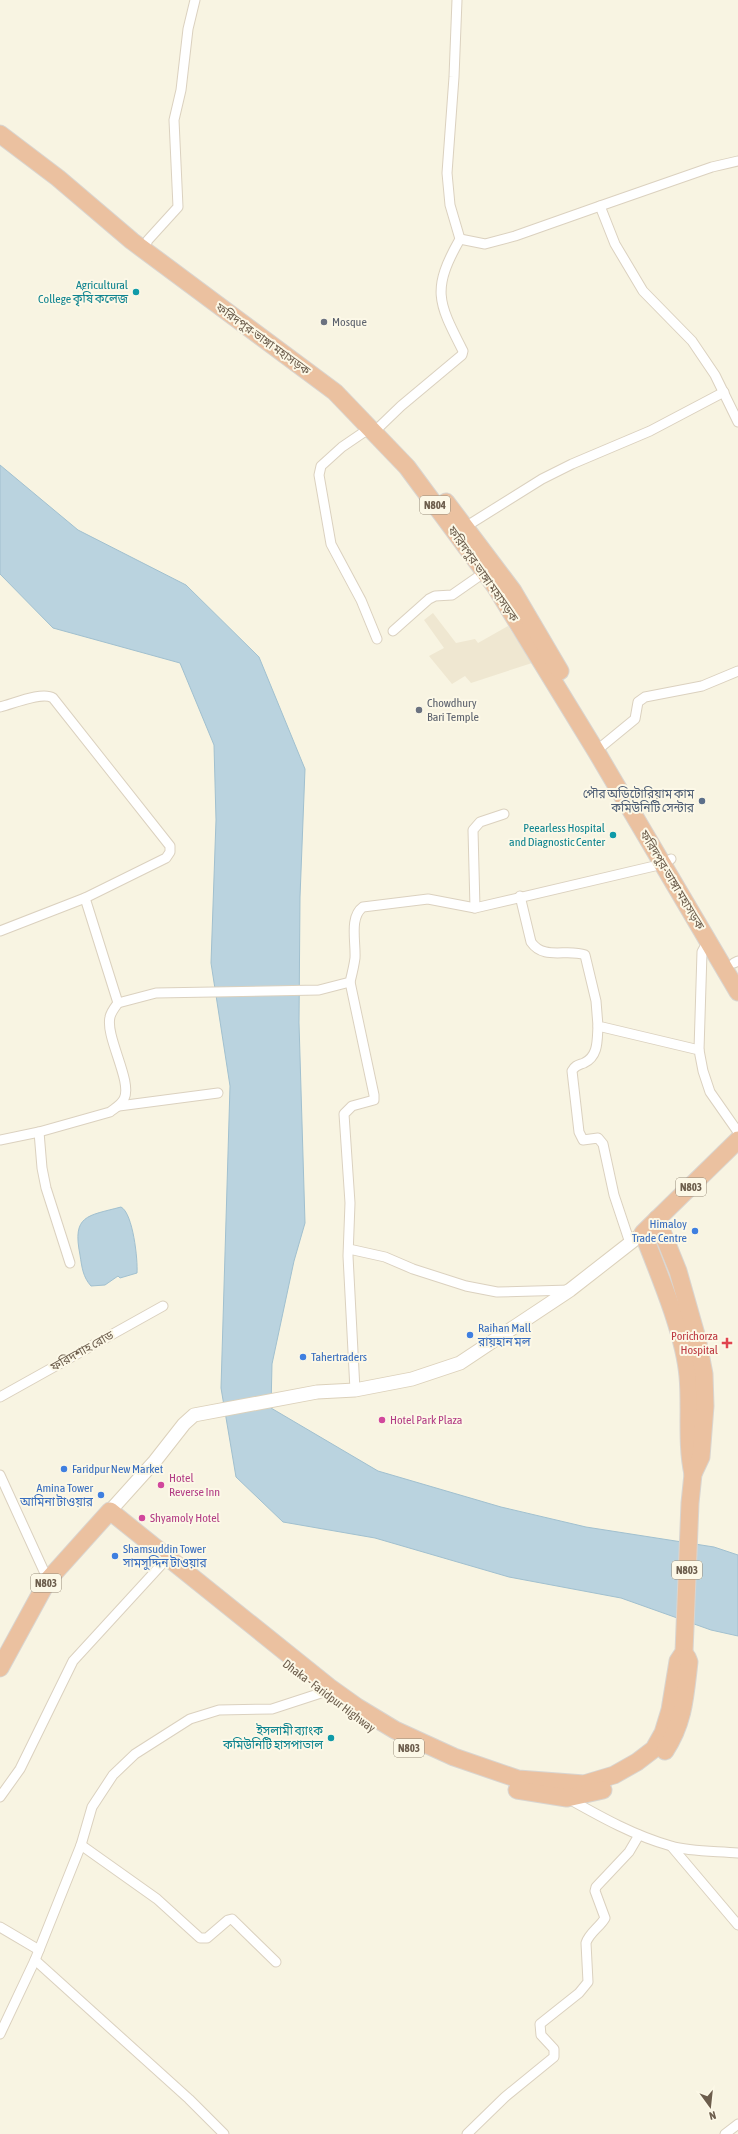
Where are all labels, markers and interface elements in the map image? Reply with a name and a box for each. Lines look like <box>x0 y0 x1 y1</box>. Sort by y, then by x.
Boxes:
place label: Agricultural College কৃষি কলেজ <box>38 278 129 307</box>
marker: Agricultural College কৃষি কলেজ <box>131 287 141 297</box>
street label: ফরিদপুর-ভাঙ্গা মহাসড়ক <box>212 299 314 379</box>
place label: Mosque <box>332 315 367 329</box>
marker: Mosque <box>319 317 329 327</box>
road number: N804 <box>420 496 450 514</box>
street label: ফরিদপুর-ভাঙ্গা মহাসড়ক <box>443 522 522 625</box>
place label: Chowdhury Bari Temple <box>427 696 479 724</box>
marker: Chowdhury Bari Temple <box>414 705 424 715</box>
place label: পৌর অডিটোরিয়াম কাম কমিউনিটি সেন্টার <box>583 786 695 815</box>
marker: পৌর অডিটোরিয়াম কাম কমিউনিটি সেন্টার <box>697 796 707 806</box>
place label: Peearless Hospital and Diagnostic Center <box>509 821 606 849</box>
street label: ফরিদপুর-ভাঙ্গা মহাসড়ক <box>636 827 708 933</box>
marker: Peearless Hospital and Diagnostic Center <box>608 830 618 840</box>
road number: N803 <box>676 1178 706 1196</box>
place label: Himaloy Trade Centre <box>632 1217 687 1245</box>
marker: Himaloy Trade Centre <box>690 1226 700 1236</box>
place label: Raihan Mall রায়হান মল <box>477 1321 532 1349</box>
street label: ফরিদশাহ রোড <box>47 1327 116 1374</box>
place label: Porichorza Hospital <box>671 1329 719 1357</box>
marker: Raihan Mall রায়হান মল <box>465 1330 475 1340</box>
marker: Porichorza Hospital <box>721 1337 733 1349</box>
place label: Tahertraders <box>311 1350 367 1364</box>
marker: Tahertraders <box>298 1352 308 1362</box>
place label: Hotel Park Plaza <box>390 1413 462 1427</box>
marker: Hotel Park Plaza <box>377 1415 387 1425</box>
place label: Faridpur New Market <box>72 1462 164 1476</box>
marker: Faridpur New Market <box>59 1464 69 1474</box>
place label: Hotel Reverse Inn <box>169 1471 220 1499</box>
marker: Hotel Reverse Inn <box>156 1480 166 1490</box>
place label: Amina Tower আমিনা টাওয়ার <box>19 1481 94 1509</box>
marker: Amina Tower আমিনা টাওয়ার <box>96 1490 106 1500</box>
place label: Shyamoly Hotel <box>150 1511 221 1525</box>
marker: Shyamoly Hotel <box>137 1513 147 1523</box>
place label: Shamsuddin Tower সামসুদ্দিন টাওয়ার <box>122 1542 208 1571</box>
marker: Shamsuddin Tower সামসুদ্দিন টাওয়ার <box>110 1551 120 1561</box>
road number: N803 <box>672 1561 702 1579</box>
road number: N803 <box>31 1574 61 1592</box>
street label: Dhaka - Faridpur Highway <box>280 1657 378 1735</box>
place label: ইসলামী ব্যাংক কমিউনিটি হাসপাতাল <box>222 1723 323 1752</box>
marker: ইসলামী ব্যাংক কমিউনিটি হাসপাতাল <box>326 1733 336 1743</box>
road number: N803 <box>394 1739 424 1757</box>
north arrow <box>690 2086 730 2126</box>
text: N <box>708 2109 717 2122</box>

